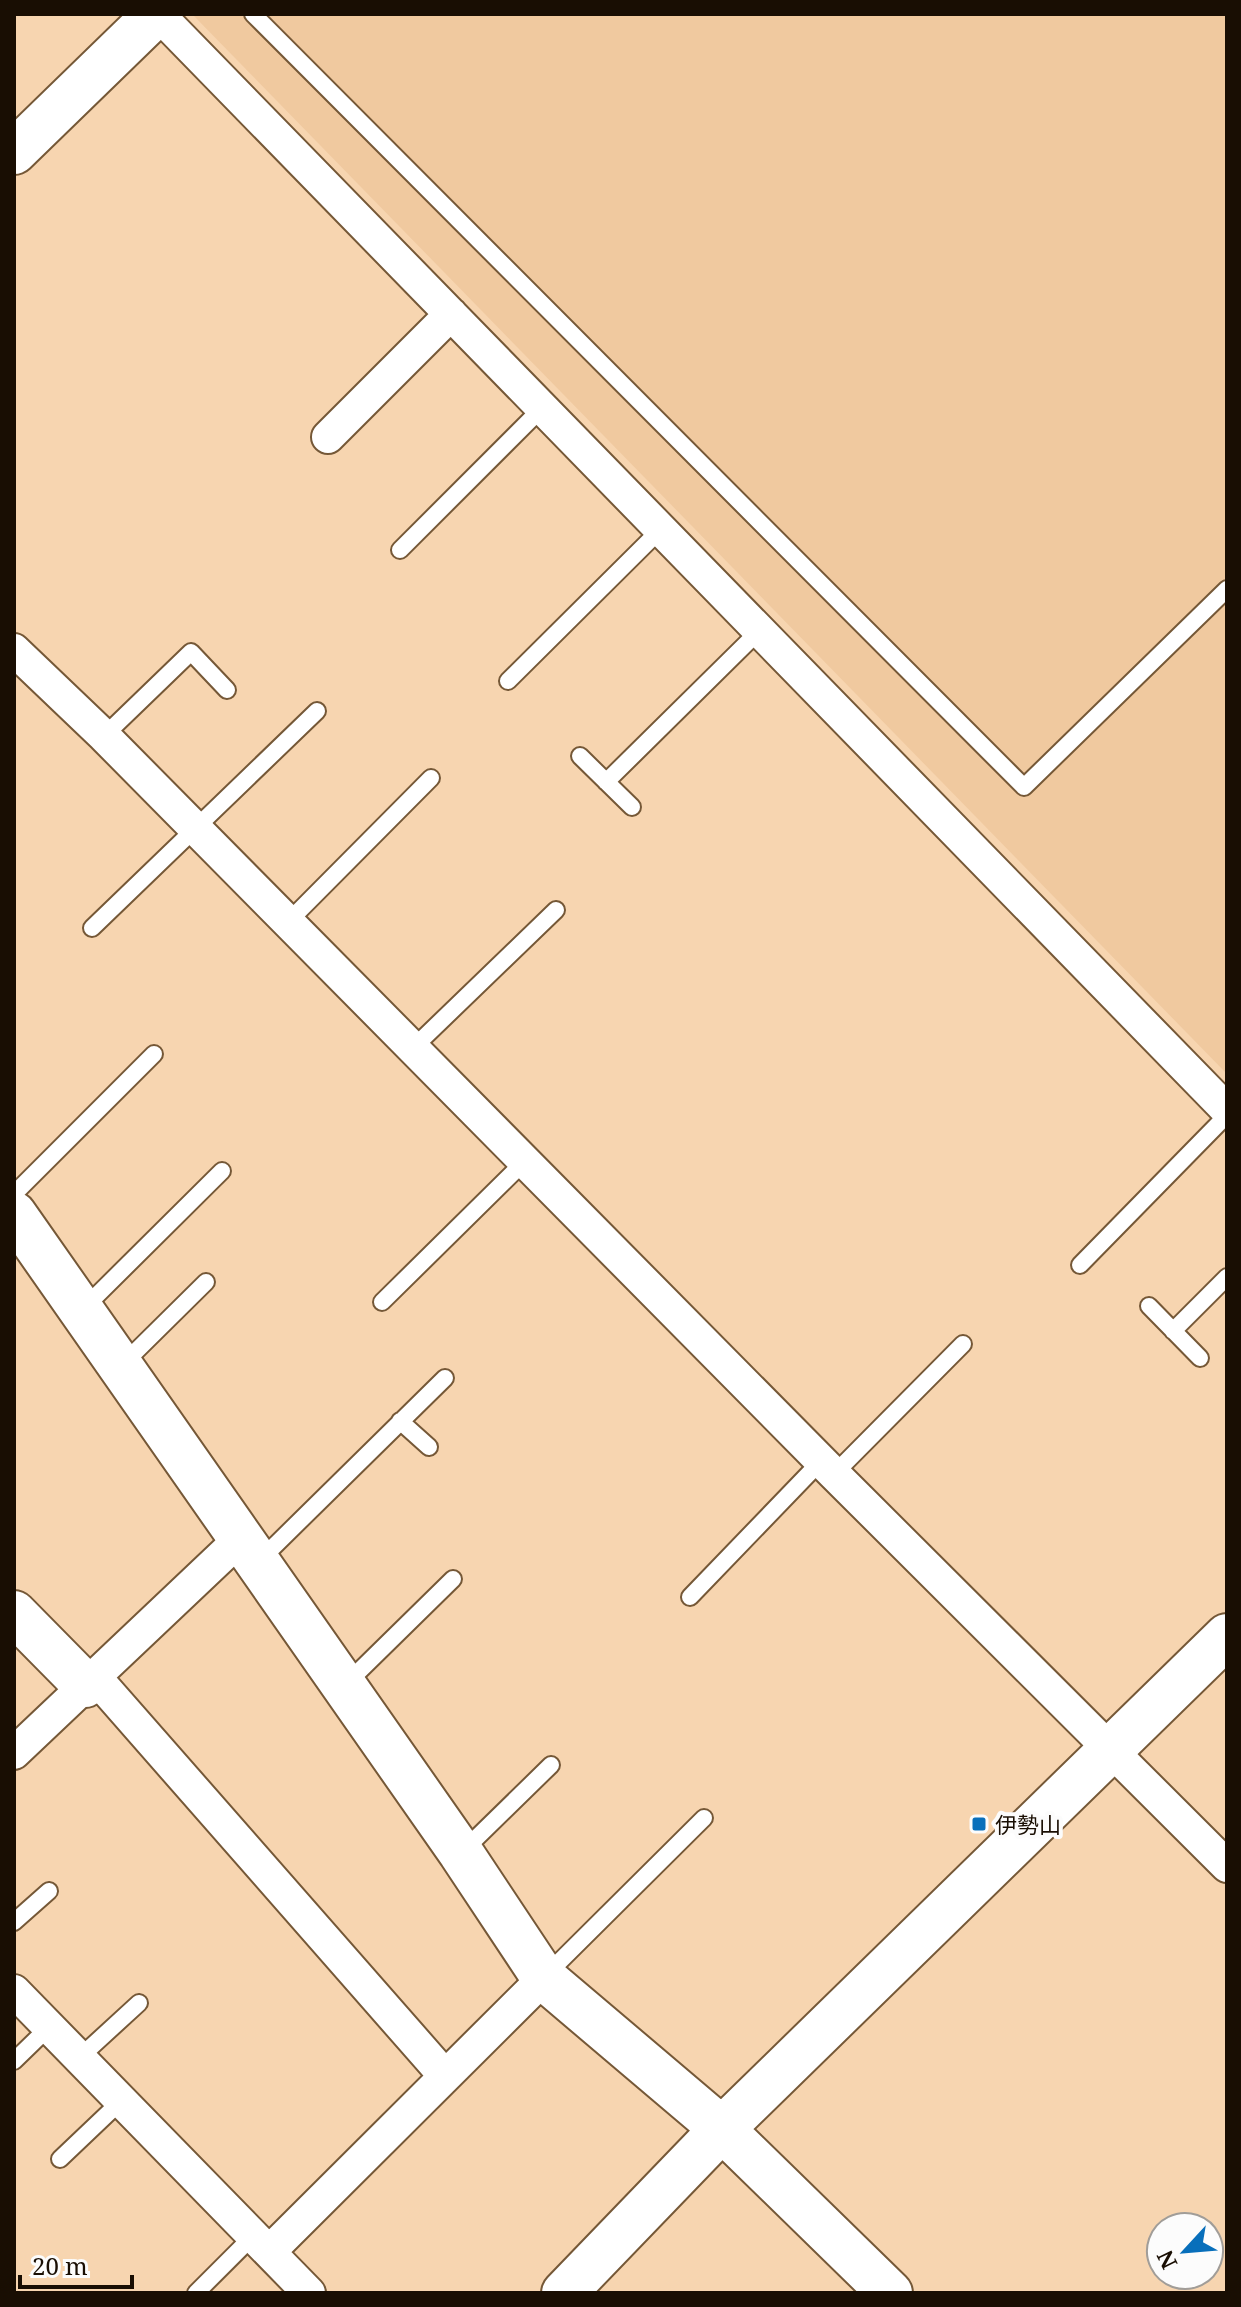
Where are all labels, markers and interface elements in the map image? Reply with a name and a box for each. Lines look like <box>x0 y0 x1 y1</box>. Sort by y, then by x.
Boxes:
place label: 伊勢山 <box>995 1809 1061 1839</box>
marker: 伊勢山 <box>970 1815 988 1833</box>
north arrow <box>1145 2211 1225 2291</box>
scale bar <box>20 2239 132 2289</box>
text: N <box>1149 2246 1183 2275</box>
text: 20 m <box>32 2249 88 2282</box>

